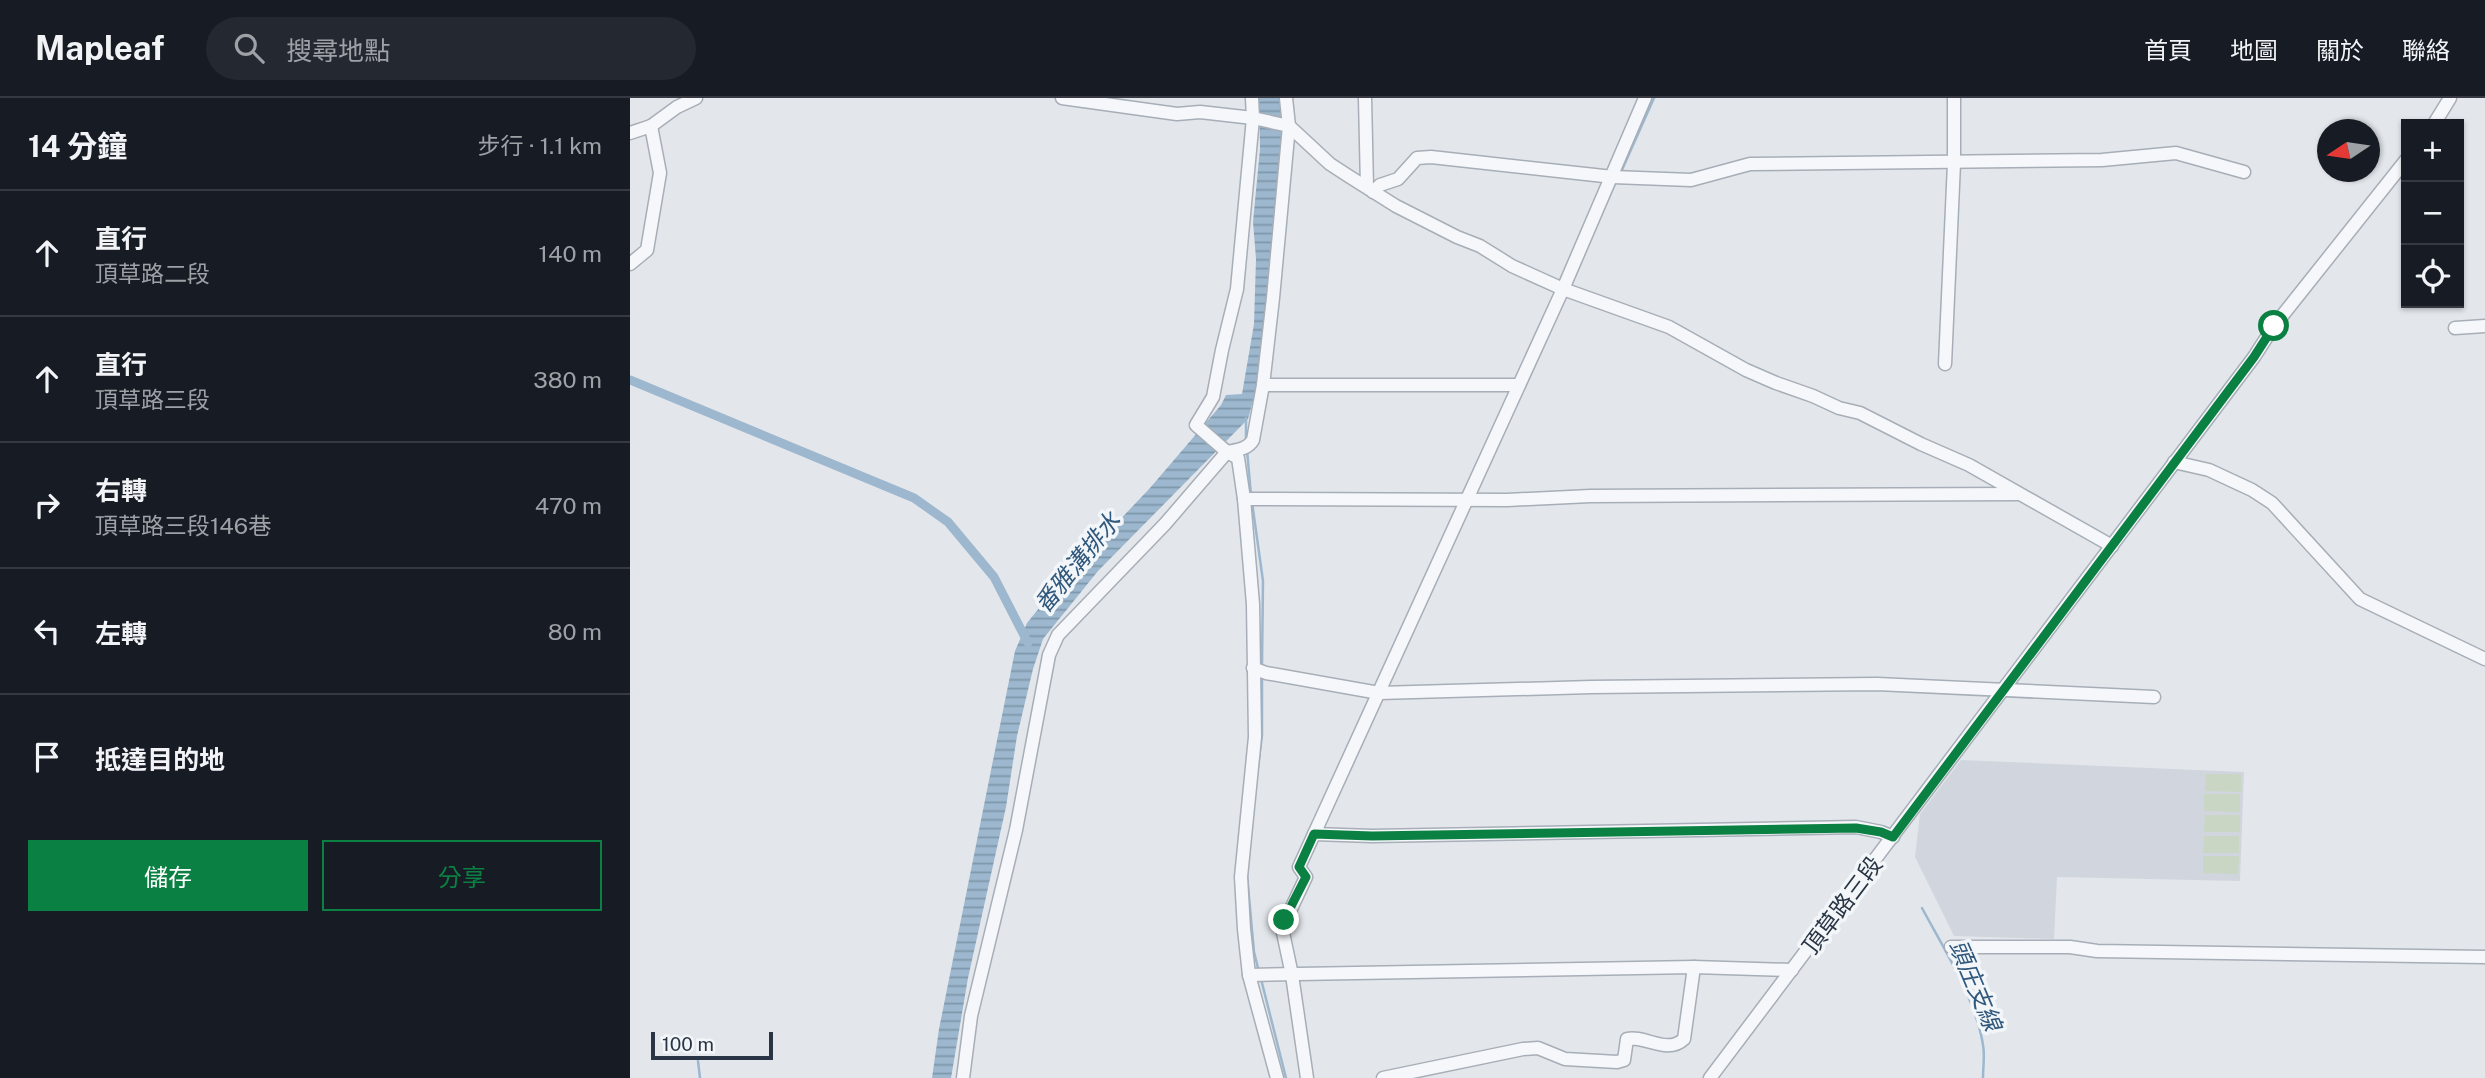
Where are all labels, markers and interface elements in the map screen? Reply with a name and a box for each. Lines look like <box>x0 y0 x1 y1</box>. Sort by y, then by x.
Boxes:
search box <box>206 17 696 80</box>
text: Mapleaf <box>35 29 164 67</box>
icon: search <box>230 29 268 67</box>
text: 搜尋地點 <box>286 35 390 66</box>
text: 首頁 <box>2144 36 2192 64</box>
text: 地圖 <box>2230 36 2278 64</box>
text: 關於 <box>2316 36 2364 64</box>
text: 聯絡 <box>2402 36 2450 64</box>
north arrow <box>2317 119 2380 182</box>
map controls <box>2401 119 2464 308</box>
button: + <box>2401 119 2464 182</box>
text: 14 分鐘 <box>28 128 127 164</box>
text: 步行 · 1.1 km <box>477 132 602 159</box>
button: − <box>2401 182 2464 245</box>
text: 直行 <box>95 223 147 254</box>
icon: ahead <box>28 234 66 272</box>
text: 140 m <box>539 240 602 267</box>
button: locate <box>2401 245 2464 308</box>
text: 頂草路二段 <box>95 260 210 287</box>
route start <box>2258 310 2289 341</box>
text: 直行 <box>95 349 147 380</box>
icon: ahead <box>28 360 66 398</box>
text: 380 m <box>533 366 602 393</box>
text: 頂草路三段 <box>95 386 210 413</box>
text: 右轉 <box>95 475 147 506</box>
icon: right <box>28 486 66 524</box>
text: 470 m <box>535 492 602 519</box>
water label: 番雅溝排水 <box>1028 506 1126 617</box>
text: 頂草路三段146巷 <box>95 512 271 539</box>
icon: left <box>28 612 66 650</box>
text: 左轉 <box>95 618 147 649</box>
text: 80 m <box>548 618 602 645</box>
icon: arrive <box>28 738 66 776</box>
text: 抵達目的地 <box>95 744 225 775</box>
button: 儲存 <box>28 840 308 911</box>
button: 分享 <box>322 840 602 911</box>
street label: 頂草路三段 <box>1797 851 1887 959</box>
route end <box>1268 904 1299 935</box>
water label: 頭庄支線 <box>1944 935 2009 1037</box>
scale bar <box>651 1029 774 1061</box>
text: 100 m <box>662 1033 714 1055</box>

